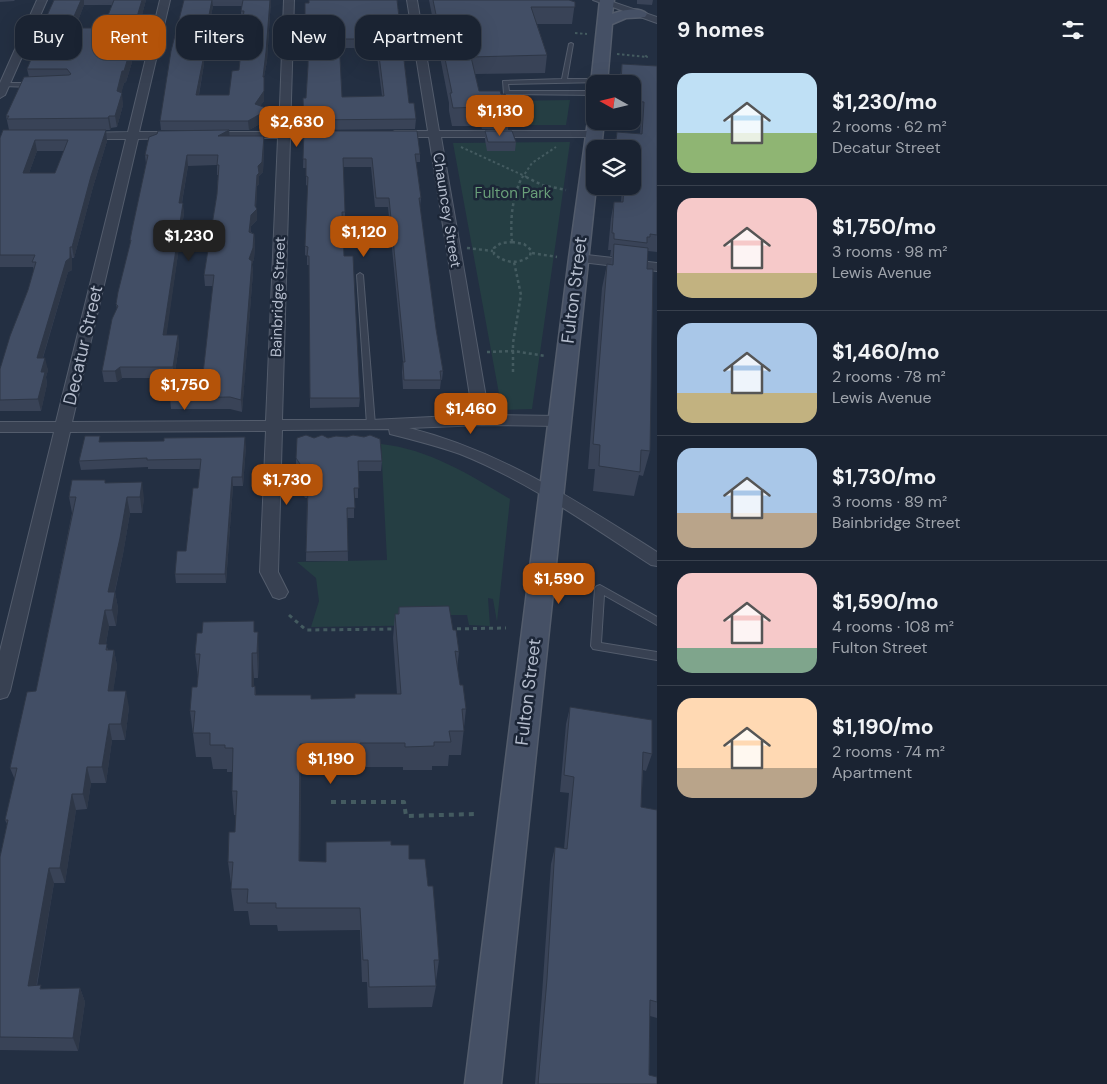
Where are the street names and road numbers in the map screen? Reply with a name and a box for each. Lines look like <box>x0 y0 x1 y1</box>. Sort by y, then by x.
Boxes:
street label: Chauncey Street <box>428 151 466 269</box>
street label: Fulton Street <box>556 235 592 345</box>
street label: Bainbridge Street <box>266 236 290 358</box>
street label: Decatur Street <box>58 283 108 407</box>
street label: Fulton Street <box>510 637 546 747</box>

